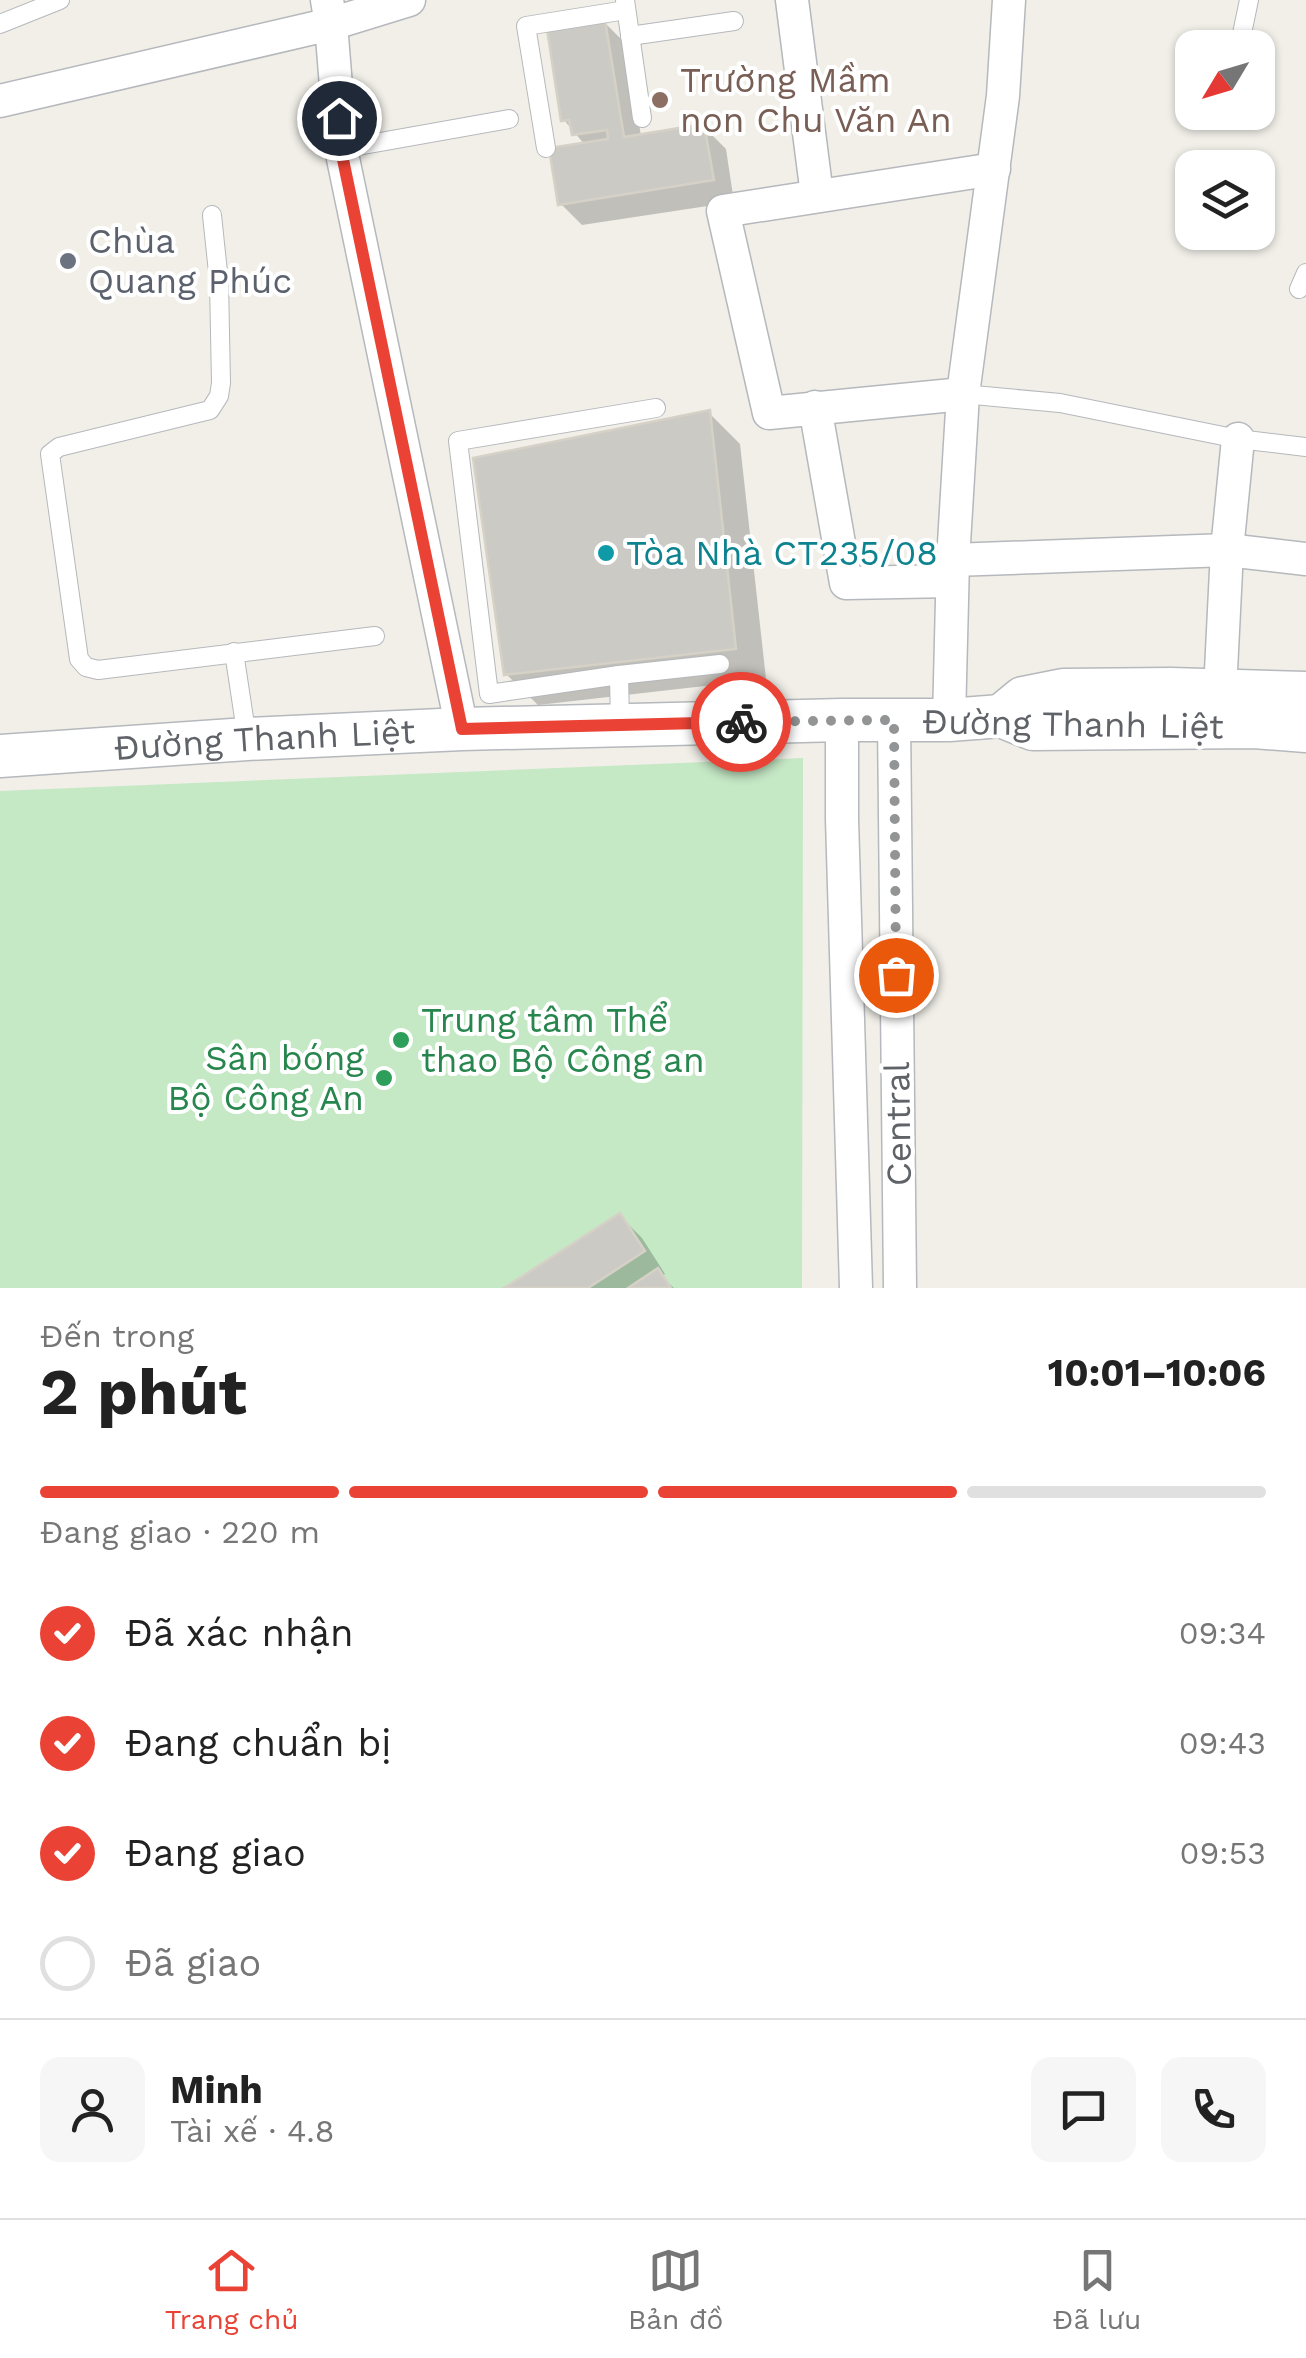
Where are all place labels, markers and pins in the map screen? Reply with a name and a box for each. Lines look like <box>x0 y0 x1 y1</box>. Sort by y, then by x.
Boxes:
place label: Trường Mầm non Chu Văn An <box>680 59 952 141</box>
pin <box>297 76 382 161</box>
marker: Trường Mầm non Chu Văn An <box>649 89 671 111</box>
place label: Chùa Quang Phúc <box>88 220 292 302</box>
marker: Chùa Quang Phúc <box>57 250 79 272</box>
place label: Tòa Nhà CT235/08 <box>626 532 938 574</box>
marker: Tòa Nhà CT235/08 <box>595 542 617 564</box>
pin <box>854 933 939 1018</box>
place label: Trung tâm Thể thao Bộ Công an <box>421 999 705 1081</box>
marker: Trung tâm Thể thao Bộ Công an <box>390 1029 412 1051</box>
place label: Sân bóng Bộ Công An <box>168 1037 364 1119</box>
marker: Sân bóng Bộ Công An <box>373 1067 395 1089</box>

